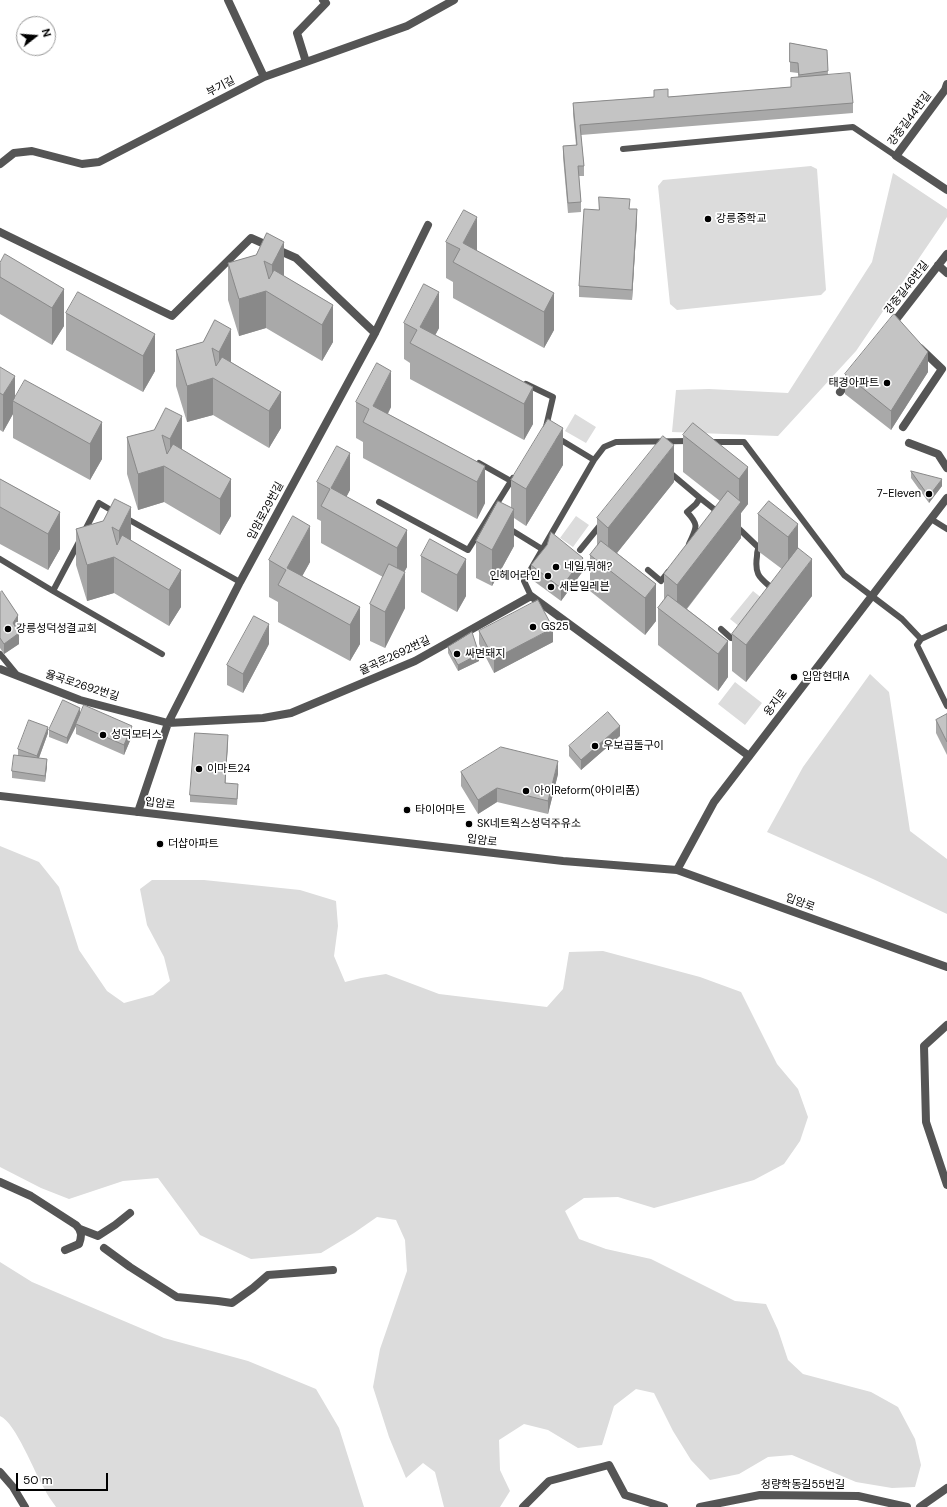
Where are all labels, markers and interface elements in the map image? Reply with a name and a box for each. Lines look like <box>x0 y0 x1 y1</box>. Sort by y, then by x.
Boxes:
north arrow <box>16 16 56 56</box>
text: N <box>39 27 54 39</box>
street label: 부기길 <box>204 74 238 100</box>
street label: 강중길44번길 <box>885 89 935 149</box>
place label: 강릉중학교 <box>716 212 767 226</box>
marker: 강릉중학교 <box>703 214 713 224</box>
street label: 강중길46번길 <box>882 259 932 317</box>
place label: 태경아파트 <box>828 376 879 390</box>
marker: 태경아파트 <box>882 378 892 388</box>
street label: 입암로29번길 <box>245 480 287 542</box>
place label: 7-Eleven <box>877 487 921 501</box>
marker: 7-Eleven <box>924 489 934 499</box>
place label: 네일,뭐해? <box>564 560 612 574</box>
marker: 네일,뭐해? <box>551 562 561 572</box>
place label: 인헤어라인 <box>489 569 540 583</box>
marker: 인헤어라인 <box>543 571 553 581</box>
place label: 세븐일레븐 <box>559 580 610 594</box>
marker: 세븐일레븐 <box>546 582 556 592</box>
place label: GS25 <box>541 620 569 634</box>
place label: 강릉성덕성결교회 <box>16 622 97 636</box>
marker: GS25 <box>528 622 538 632</box>
marker: 강릉성덕성결교회 <box>3 624 13 634</box>
street label: 율곡로2692번길 <box>357 634 433 678</box>
place label: 싸면돼지 <box>465 647 505 661</box>
marker: 싸면돼지 <box>452 649 462 659</box>
street label: 율곡로2692번길 <box>43 668 121 704</box>
place label: 입암현대A <box>802 670 850 684</box>
marker: 입암현대A <box>789 672 799 682</box>
street label: 용지로 <box>762 687 790 719</box>
place label: 성덕모터스 <box>111 728 162 742</box>
marker: 성덕모터스 <box>98 730 108 740</box>
place label: 우보곱돌구이 <box>603 739 664 753</box>
marker: 우보곱돌구이 <box>590 741 600 751</box>
place label: 이마트24 <box>207 762 250 776</box>
marker: 이마트24 <box>194 764 204 774</box>
place label: 아이Reform(아이리폼) <box>534 784 639 798</box>
marker: 아이Reform(아이리폼) <box>521 786 531 796</box>
street label: 입암로 <box>144 796 176 812</box>
place label: 타이어마트 <box>415 803 466 817</box>
marker: 타이어마트 <box>402 805 412 815</box>
place label: SK네트웍스성덕주유소 <box>477 817 581 831</box>
marker: SK네트웍스성덕주유소 <box>464 819 474 829</box>
street label: 입암로 <box>466 833 498 849</box>
place label: 더샵아파트 <box>168 837 219 851</box>
marker: 더샵아파트 <box>155 839 165 849</box>
street label: 입암로 <box>783 892 817 914</box>
scale bar <box>18 1465 110 1491</box>
text: 50 m <box>23 1472 52 1488</box>
street label: 청량학동길55번길 <box>761 1478 845 1492</box>

